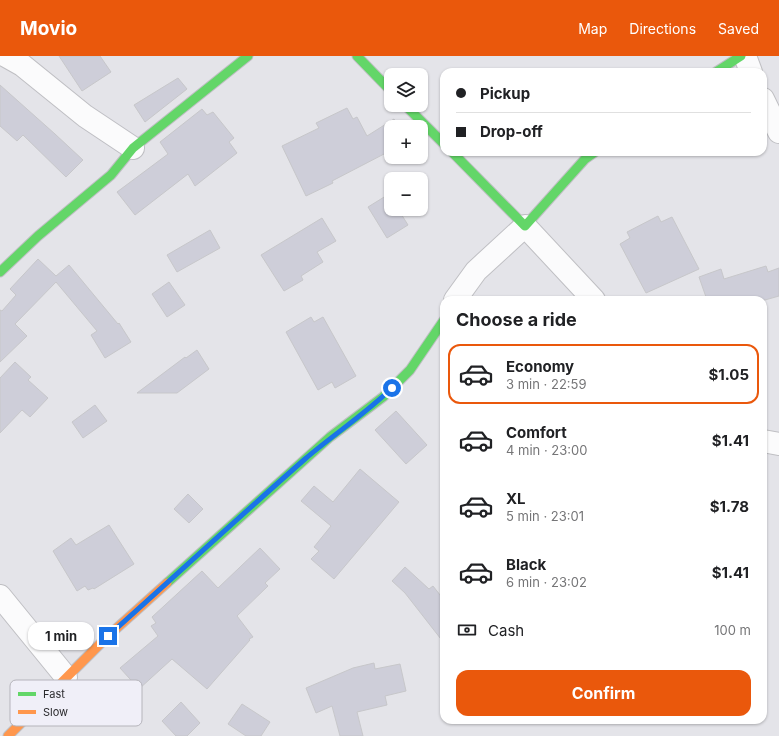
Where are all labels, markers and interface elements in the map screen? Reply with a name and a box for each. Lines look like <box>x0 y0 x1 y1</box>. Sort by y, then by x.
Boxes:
text: Movio <box>20 17 77 40</box>
text: Map <box>578 20 607 37</box>
text: Directions <box>629 20 696 37</box>
text: Saved <box>718 20 759 37</box>
map controls <box>384 68 428 216</box>
button: layers <box>384 68 428 112</box>
text: Pickup <box>480 84 530 103</box>
button: + <box>384 120 428 164</box>
text: Drop-off <box>480 122 543 141</box>
button: − <box>384 172 428 216</box>
text: Choose a ride <box>456 309 577 330</box>
icon: car <box>458 356 494 392</box>
text: Economy <box>506 357 574 376</box>
text: $1.05 <box>708 365 749 384</box>
text: 3 min · 22:59 <box>506 376 587 392</box>
route start <box>383 379 401 397</box>
icon: car <box>458 422 494 458</box>
text: Comfort <box>506 423 567 442</box>
text: $1.41 <box>712 431 749 450</box>
text: 4 min · 23:00 <box>506 442 587 458</box>
icon: car <box>458 488 494 524</box>
text: XL <box>506 489 526 508</box>
text: $1.78 <box>710 497 749 516</box>
text: 5 min · 23:01 <box>506 508 584 524</box>
icon: car <box>458 554 494 590</box>
text: Black <box>506 555 546 574</box>
text: $1.41 <box>712 563 749 582</box>
text: 6 min · 23:02 <box>506 574 587 590</box>
icon: cash <box>456 619 478 641</box>
text: Cash <box>488 621 524 640</box>
callout: 1 min <box>28 622 94 650</box>
text: 100 m <box>714 622 751 638</box>
route end <box>99 627 117 645</box>
text: 1 min <box>45 628 77 644</box>
button: Confirm <box>456 670 751 716</box>
legend <box>10 680 142 726</box>
text: Fast <box>43 687 65 701</box>
text: Slow <box>43 705 68 719</box>

